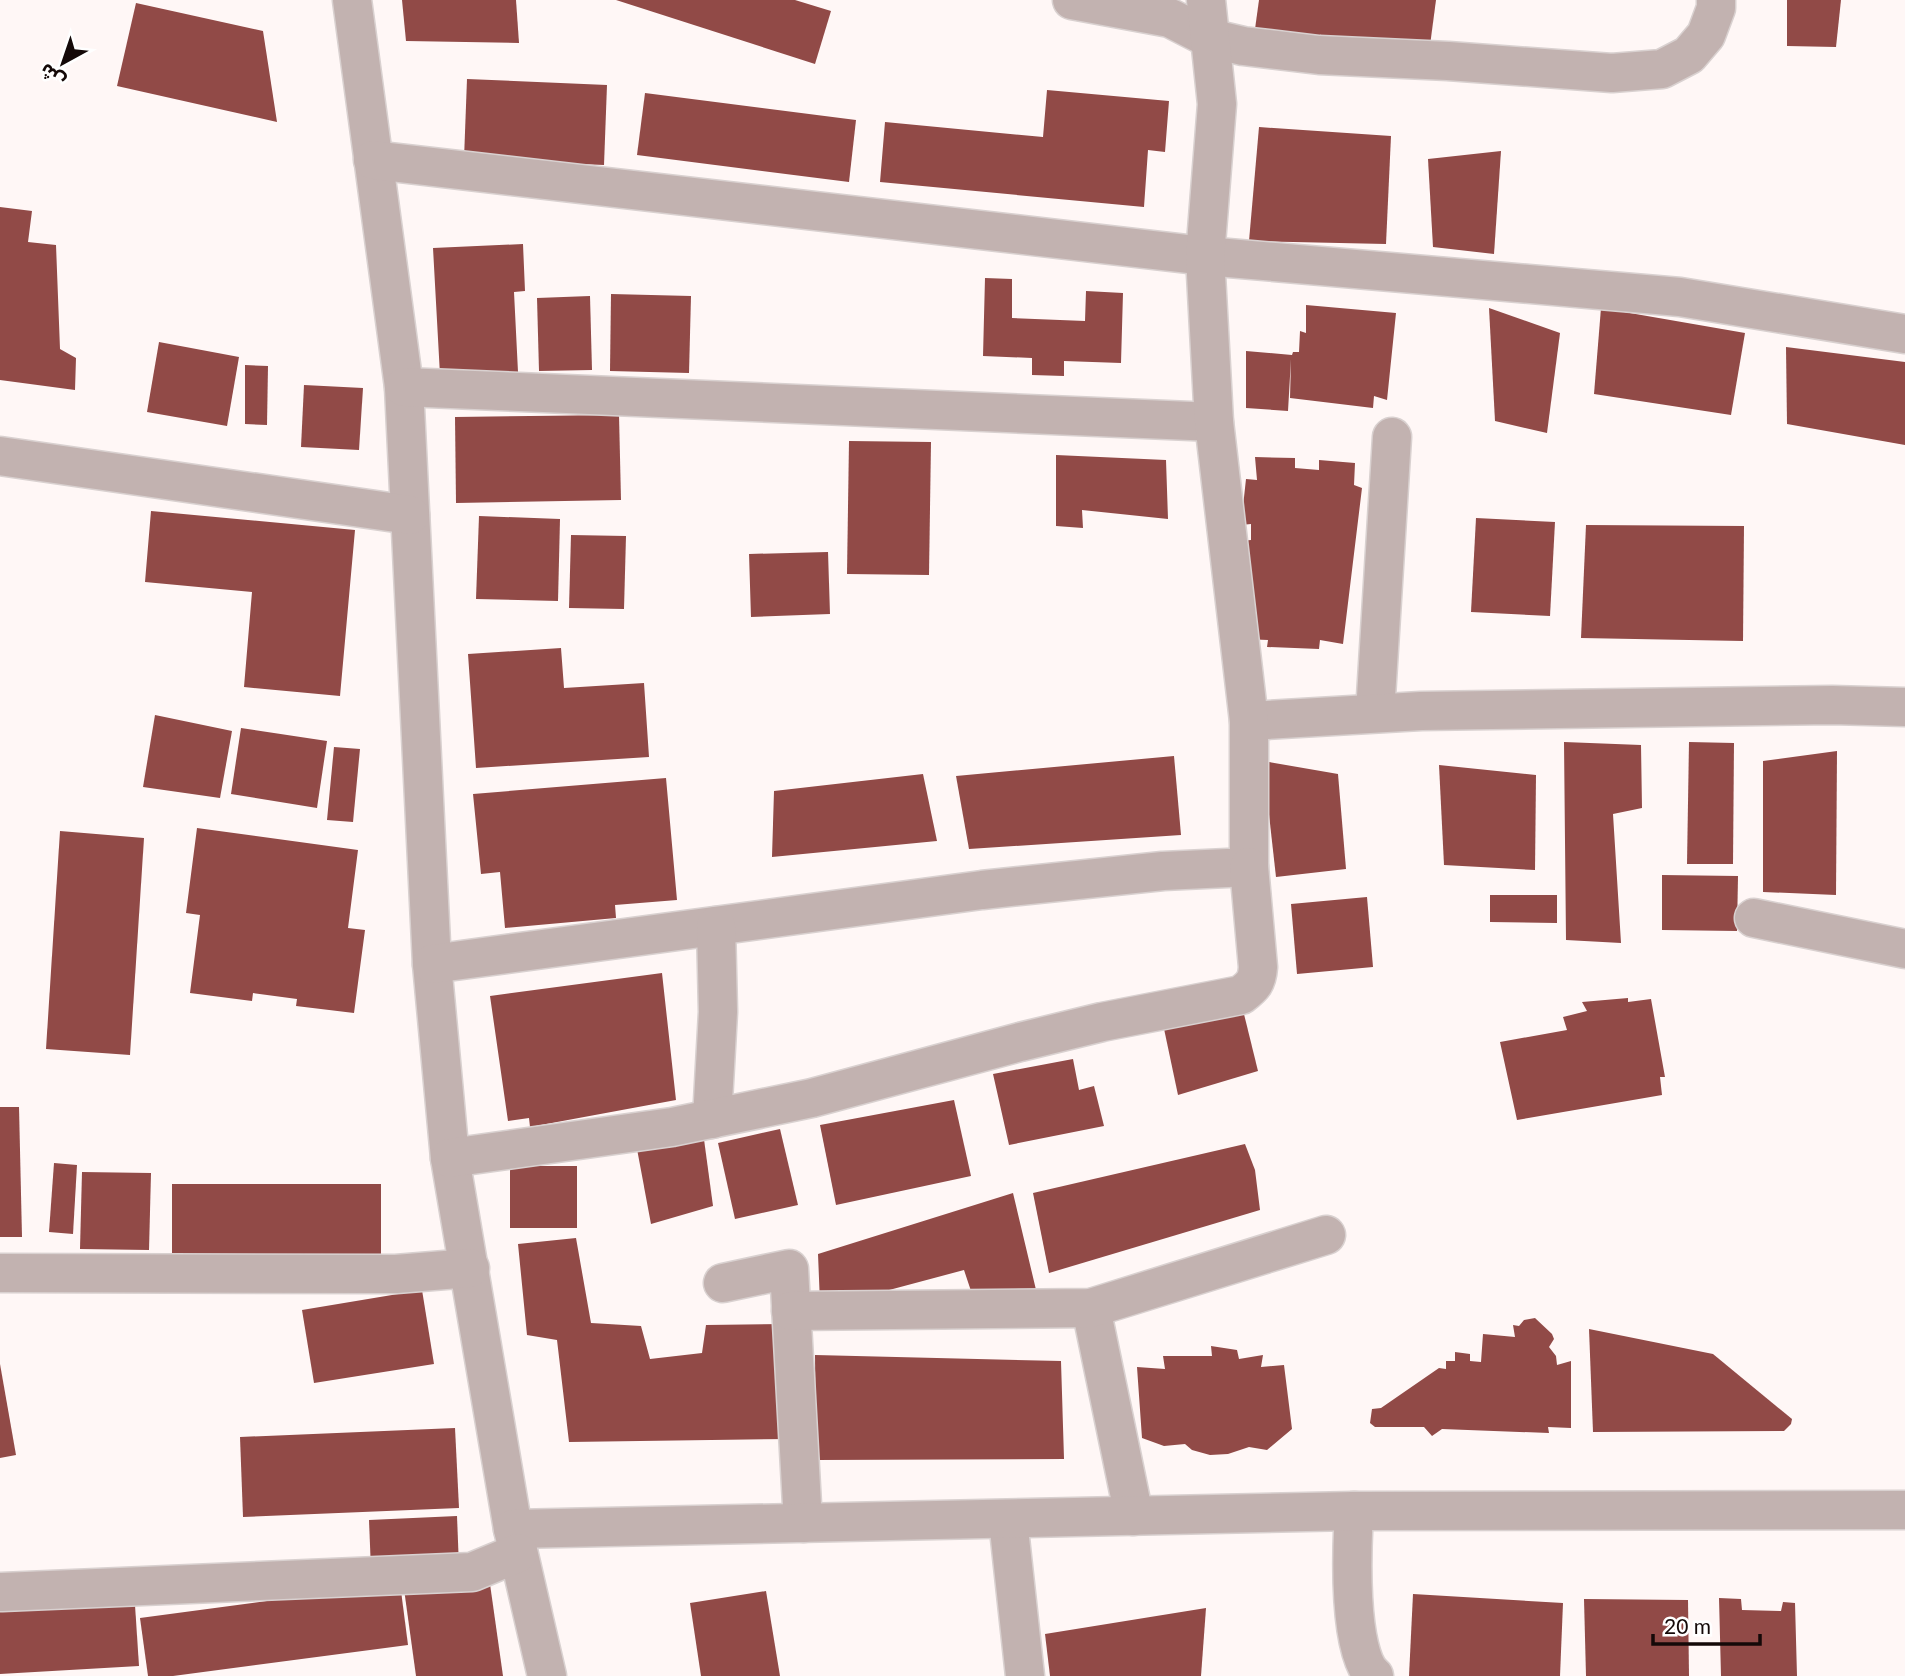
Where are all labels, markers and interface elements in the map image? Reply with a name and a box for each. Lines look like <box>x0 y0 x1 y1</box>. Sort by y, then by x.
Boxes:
north arrow <box>28 28 98 98</box>
text: ش <box>34 59 69 94</box>
scale bar <box>1653 1602 1760 1646</box>
text: 20 m <box>1664 1613 1711 1638</box>

